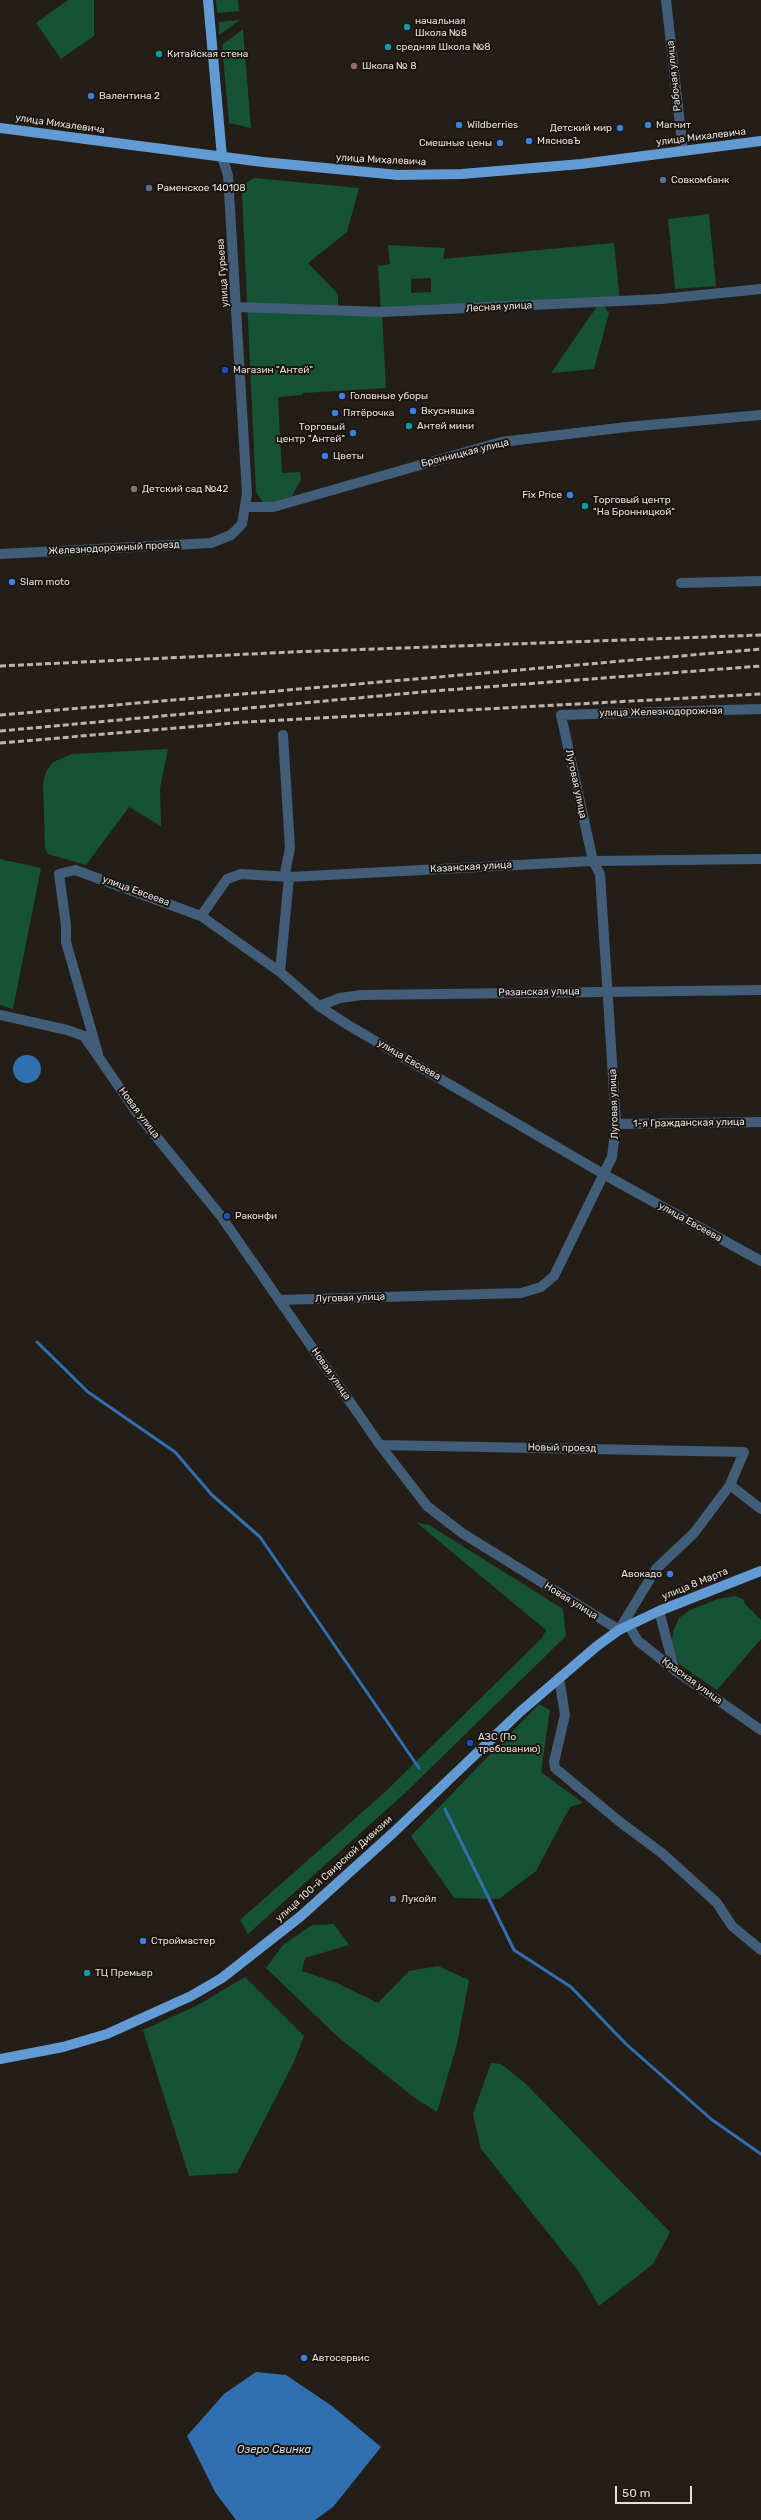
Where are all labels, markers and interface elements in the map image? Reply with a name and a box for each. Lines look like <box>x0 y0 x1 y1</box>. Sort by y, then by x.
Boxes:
place label: начальная Школа №8 <box>415 15 467 38</box>
marker: начальная Школа №8 <box>402 22 412 32</box>
street label: Рабочая улица <box>664 40 684 112</box>
place label: средняя Школа №8 <box>396 41 491 53</box>
marker: средняя Школа №8 <box>383 42 393 52</box>
place label: Китайская стена <box>167 48 248 60</box>
marker: Китайская стена <box>154 49 164 59</box>
place label: Школа № 8 <box>362 60 416 72</box>
marker: Школа № 8 <box>349 61 359 71</box>
place label: Валентина 2 <box>99 90 160 102</box>
marker: Валентина 2 <box>86 91 96 101</box>
street label: улица Михалевича <box>14 112 106 136</box>
place label: Wildberries <box>467 119 518 131</box>
place label: Магнит <box>656 119 691 131</box>
marker: Wildberries <box>454 120 464 130</box>
marker: Магнит <box>643 120 653 130</box>
place label: Детский мир <box>550 122 612 134</box>
marker: Детский мир <box>615 123 625 133</box>
street label: улица Михалевича <box>655 126 747 148</box>
place label: МясновЪ <box>537 135 580 147</box>
marker: МясновЪ <box>524 136 534 146</box>
place label: Смешные цены <box>419 137 492 149</box>
marker: Смешные цены <box>495 138 505 148</box>
street label: улица Михалевича <box>336 152 426 168</box>
place label: Совкомбанк <box>671 174 729 186</box>
marker: Совкомбанк <box>658 175 668 185</box>
place label: Раменское 140108 <box>157 182 246 194</box>
marker: Раменское 140108 <box>144 183 154 193</box>
street label: улица Гурьева <box>215 238 231 308</box>
street label: Лесная улица <box>466 299 532 315</box>
place label: Магазин "Антей" <box>233 364 313 376</box>
marker: Магазин "Антей" <box>220 365 230 375</box>
place label: Головные уборы <box>350 390 428 402</box>
marker: Головные уборы <box>337 391 347 401</box>
place label: Вкусняшка <box>421 405 474 417</box>
marker: Вкусняшка <box>408 406 418 416</box>
place label: Пятёрочка <box>343 407 394 419</box>
marker: Пятёрочка <box>330 408 340 418</box>
place label: Антей мини <box>417 420 474 432</box>
place label: Торговый центр "Антей" <box>277 421 345 444</box>
marker: Антей мини <box>404 421 414 431</box>
marker: Торговый центр "Антей" <box>348 428 358 438</box>
street label: Бронницкая улица <box>420 436 510 470</box>
place label: Цветы <box>333 450 364 462</box>
marker: Цветы <box>320 451 330 461</box>
place label: Детский сад №42 <box>142 483 228 495</box>
marker: Детский сад №42 <box>129 484 139 494</box>
place label: Fix Price <box>522 489 562 501</box>
marker: Fix Price <box>565 490 575 500</box>
place label: Торговый центр "На Бронницкой" <box>593 494 675 518</box>
marker: Торговый центр "На Бронницкой" <box>580 501 590 511</box>
street label: Железнодорожный проезд <box>48 539 180 557</box>
place label: Slam moto <box>20 576 70 588</box>
marker: Slam moto <box>7 577 17 587</box>
street label: улица Железнодорожная <box>599 705 723 719</box>
street label: Луговая улица <box>563 748 589 820</box>
street label: Казанская улица <box>430 859 512 875</box>
street label: улица Евсеева <box>101 873 171 909</box>
street label: Рязанская улица <box>498 985 580 999</box>
street label: улица Евсеева <box>375 1037 443 1083</box>
street label: Луговая улица <box>607 1069 621 1139</box>
street label: Новая улица <box>116 1085 162 1141</box>
street label: 1-я Гражданская улица <box>633 1116 745 1130</box>
street label: улица Евсеева <box>656 1200 724 1244</box>
place label: Раконфи <box>235 1210 277 1222</box>
marker: Раконфи <box>222 1211 232 1221</box>
street label: Луговая улица <box>315 1291 385 1305</box>
street label: Новая улица <box>309 1346 353 1402</box>
street label: Новый проезд <box>528 1441 596 1455</box>
street label: улица 8 Марта <box>660 1565 730 1603</box>
place label: Авокадо <box>621 1568 662 1580</box>
marker: Авокадо <box>665 1569 675 1579</box>
street label: Новая улица <box>542 1580 600 1622</box>
street label: Красная улица <box>659 1655 725 1707</box>
place label: АЗС (По требованию) <box>478 1731 540 1754</box>
marker: АЗС (По требованию) <box>465 1738 475 1748</box>
street label: улица 100-й Свирской Дивизии <box>273 1813 395 1925</box>
place label: Лукойл <box>401 1893 436 1905</box>
marker: Лукойл <box>388 1894 398 1904</box>
place label: Строймастер <box>151 1935 215 1947</box>
marker: Строймастер <box>138 1936 148 1946</box>
place label: ТЦ Премьер <box>95 1967 153 1979</box>
marker: ТЦ Премьер <box>82 1968 92 1978</box>
place label: Автосервис <box>312 2352 369 2364</box>
marker: Автосервис <box>299 2353 309 2363</box>
water label: Озеро Свинка <box>237 2443 311 2457</box>
scale bar <box>617 2478 694 2504</box>
text: 50 m <box>622 2486 650 2500</box>

